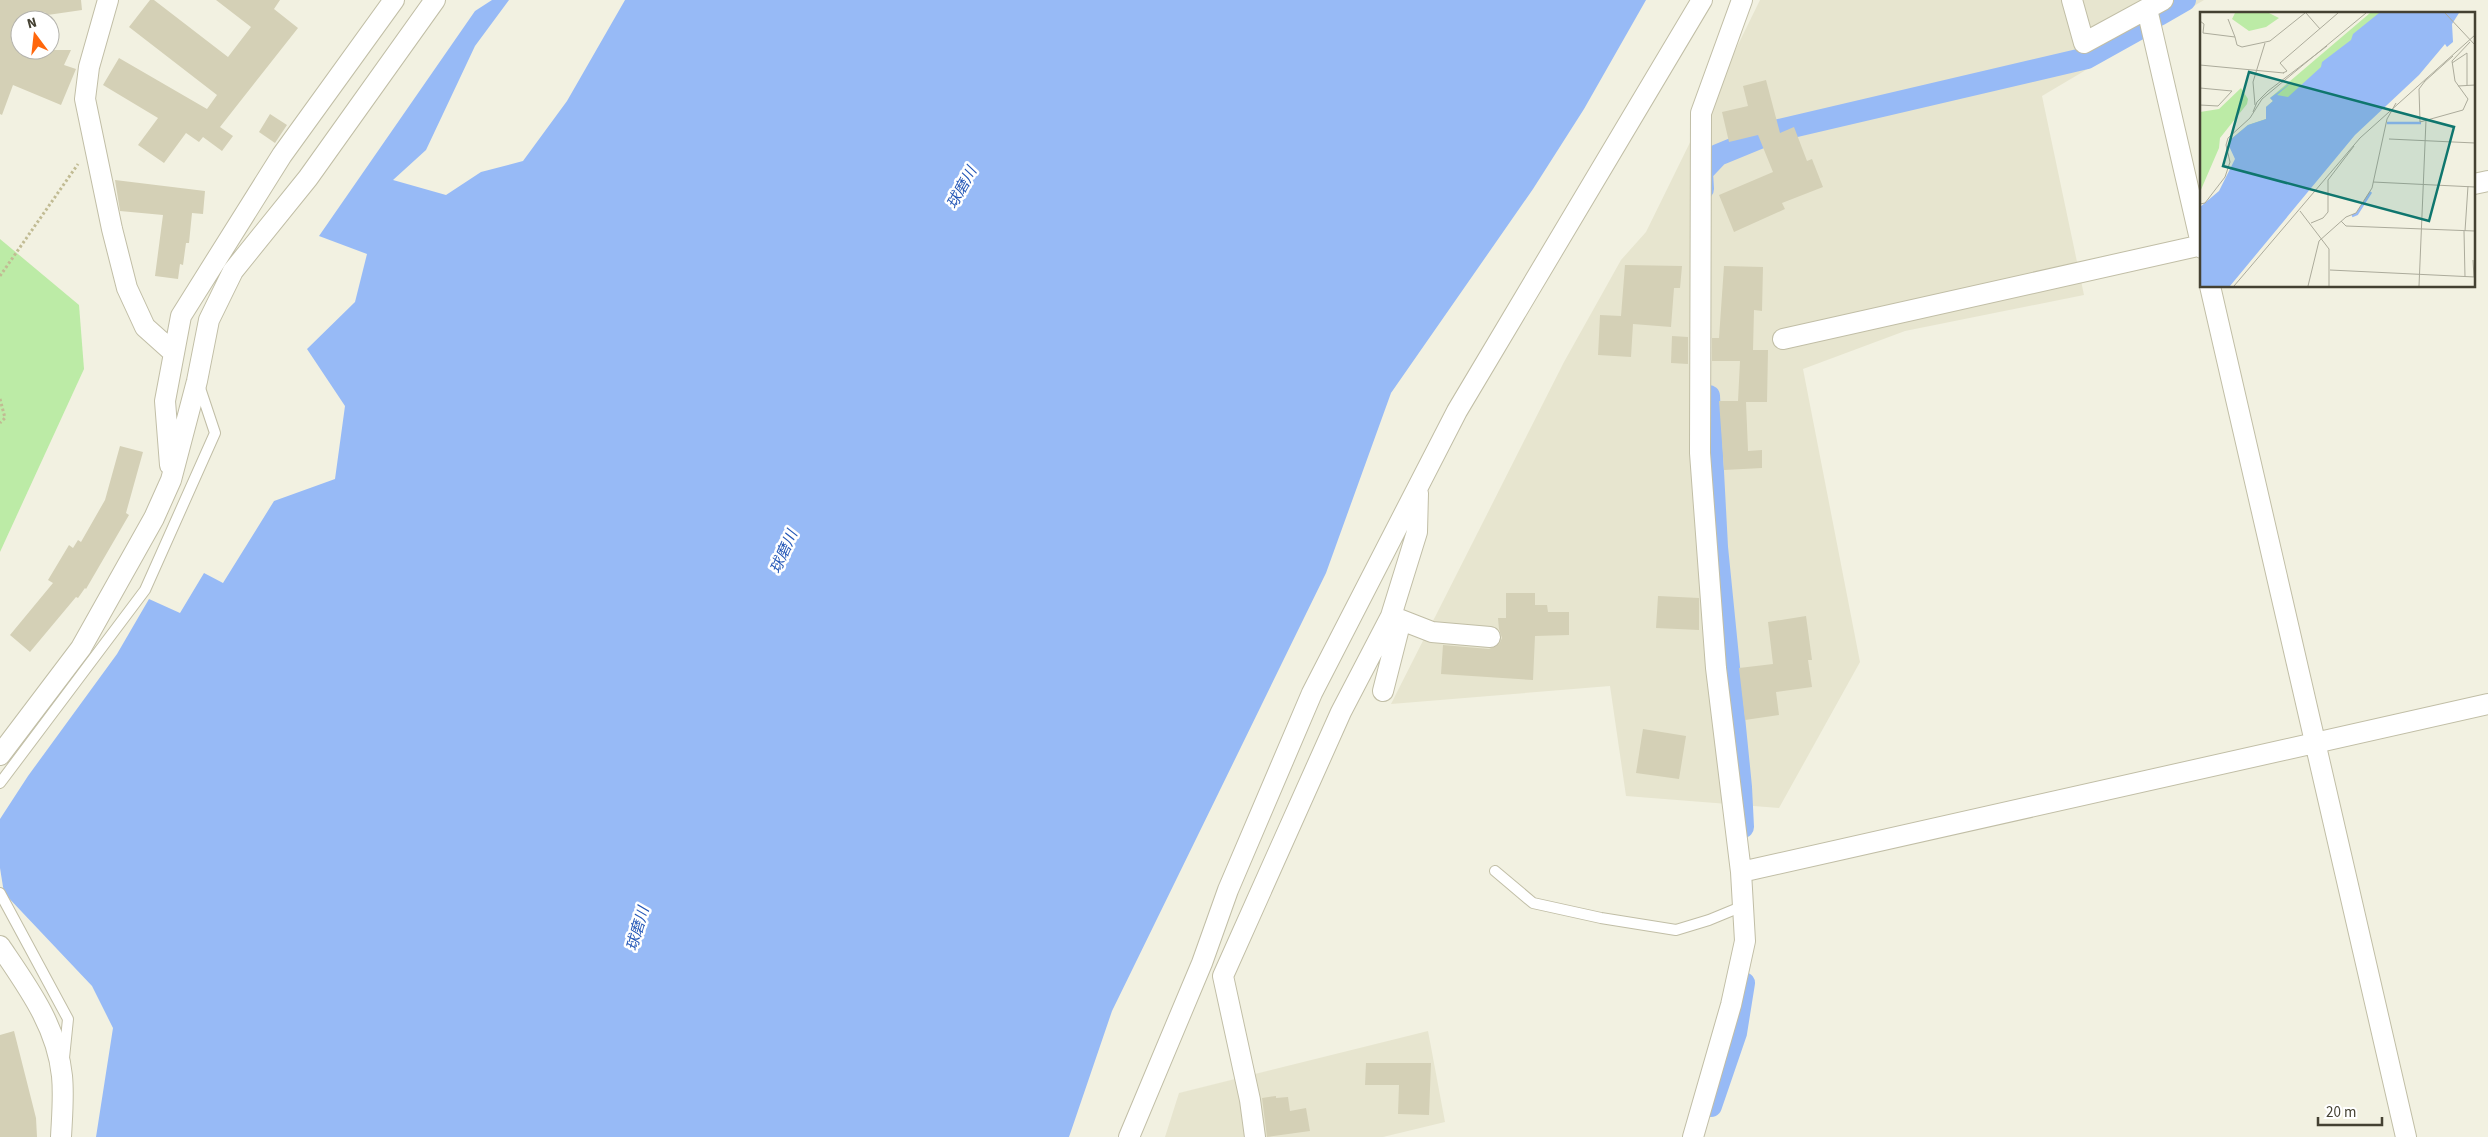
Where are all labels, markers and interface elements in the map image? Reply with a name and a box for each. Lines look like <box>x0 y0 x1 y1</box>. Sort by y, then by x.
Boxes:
north arrow <box>10 10 60 60</box>
inset map <box>2200 12 2476 288</box>
text: N <box>25 13 39 34</box>
water label: 球磨川 <box>942 161 983 213</box>
water label: 球磨川 <box>765 525 804 577</box>
water label: 球磨川 <box>622 903 655 954</box>
scale bar <box>2318 1094 2382 1126</box>
text: 20 m <box>2326 1102 2356 1123</box>

